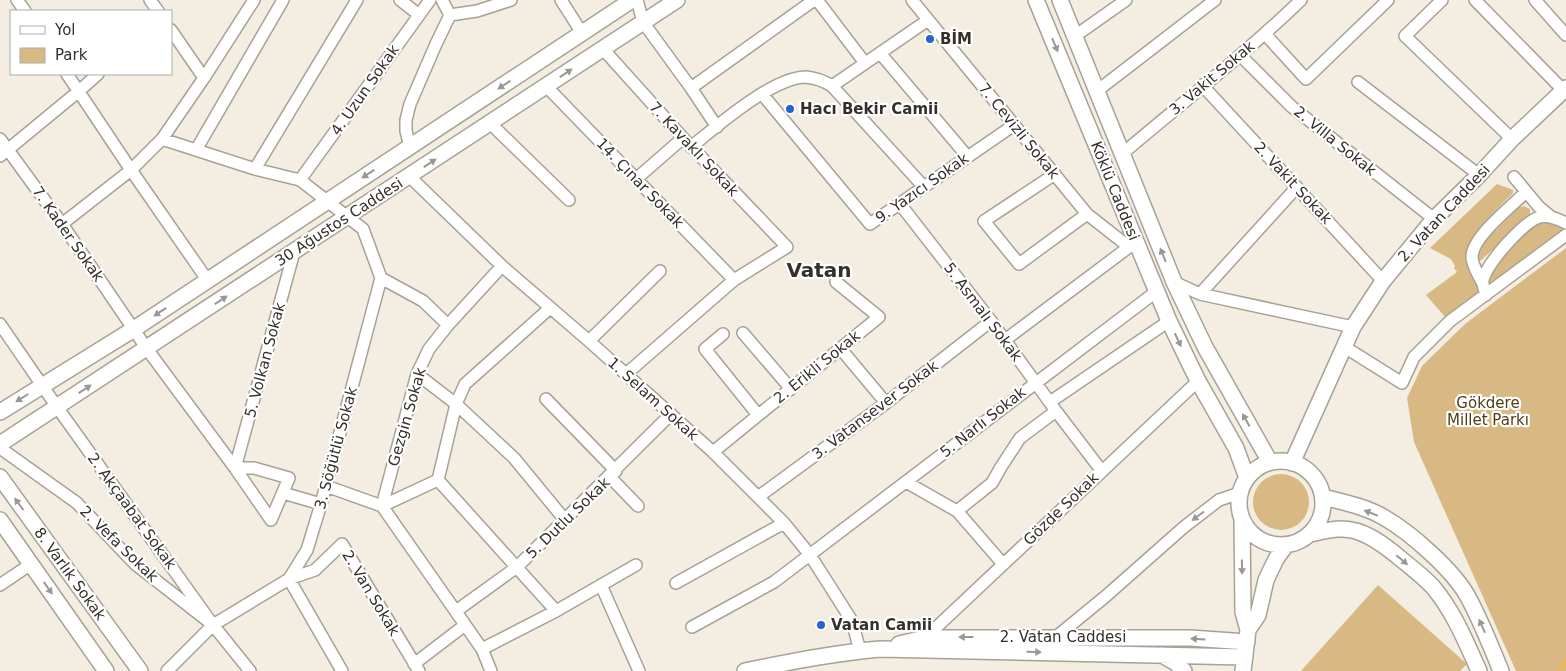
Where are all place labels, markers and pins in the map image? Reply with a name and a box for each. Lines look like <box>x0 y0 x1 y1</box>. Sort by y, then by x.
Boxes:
place label: BİM <box>940 29 972 48</box>
marker: BİM <box>924 33 936 45</box>
place label: Hacı Bekir Camii <box>800 100 938 118</box>
marker: Hacı Bekir Camii <box>784 103 796 115</box>
place label: Vatan Camii <box>831 616 932 634</box>
marker: Vatan Camii <box>815 619 827 631</box>

